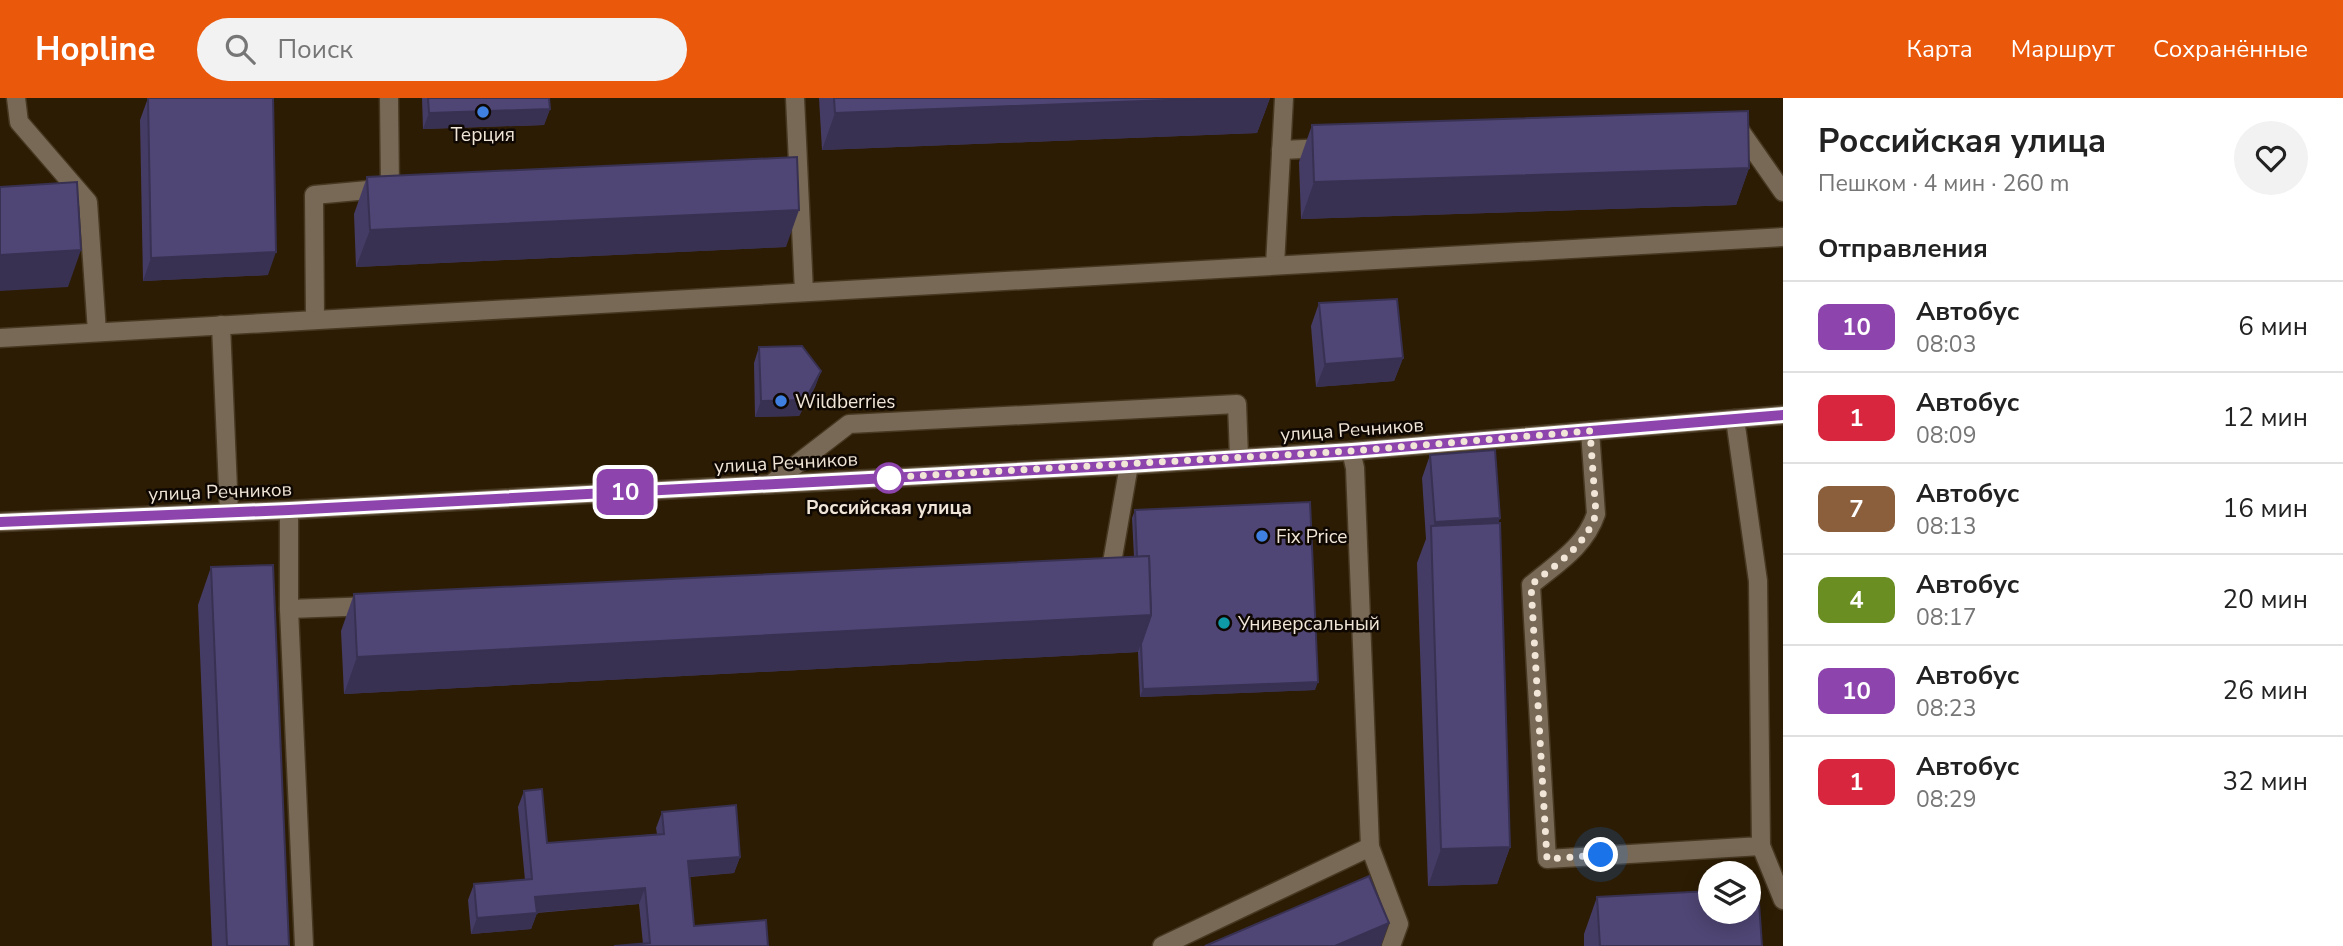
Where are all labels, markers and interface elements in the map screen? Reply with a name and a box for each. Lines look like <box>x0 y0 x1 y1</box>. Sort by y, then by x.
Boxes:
search box <box>197 18 687 81</box>
text: Hopline <box>35 27 155 72</box>
icon: search <box>221 30 259 68</box>
text: Поиск <box>277 32 353 67</box>
text: Карта <box>1907 33 1973 65</box>
text: Маршрут <box>2011 33 2115 65</box>
text: Сохранённые <box>2153 33 2308 65</box>
marker: Терция <box>475 104 491 120</box>
text: Российская улица <box>1818 119 2106 164</box>
button: heart <box>2234 121 2308 195</box>
place label: Терция <box>451 122 515 148</box>
text: Пешком · 4 мин · 260 m <box>1818 168 2069 199</box>
text: Отправления <box>1818 231 1988 266</box>
text: Автобус <box>1916 294 2019 329</box>
text: 6 мин <box>2238 309 2308 344</box>
text: 10 <box>1842 311 1871 343</box>
text: 08:03 <box>1916 329 1976 360</box>
text: Автобус <box>1916 385 2019 420</box>
place label: Wildberries <box>795 389 895 415</box>
marker: Wildberries <box>773 393 789 409</box>
text: 12 мин <box>2223 400 2308 435</box>
text: 1 <box>1849 402 1864 434</box>
street label: улица Речников <box>1279 412 1425 448</box>
text: 08:09 <box>1916 420 1976 451</box>
street label: улица Речников <box>714 446 859 480</box>
marker: Российская улица <box>874 463 904 493</box>
line badge: 10 <box>594 469 656 515</box>
street label: улица Речников <box>148 476 292 508</box>
text: 10 <box>611 476 639 508</box>
text: Автобус <box>1916 476 2019 511</box>
text: 16 мин <box>2223 491 2308 526</box>
text: 7 <box>1849 493 1864 525</box>
place label: Российская улица <box>806 495 972 521</box>
text: 08:13 <box>1916 511 1976 542</box>
place label: Fix Price <box>1276 524 1347 550</box>
marker: Fix Price <box>1254 528 1270 544</box>
text: Автобус <box>1916 567 2019 602</box>
text: 20 мин <box>2223 582 2308 617</box>
text: 4 <box>1849 584 1864 616</box>
text: 08:17 <box>1916 602 1976 633</box>
place label: Универсальный <box>1237 611 1380 637</box>
marker: Универсальный <box>1216 615 1232 631</box>
text: Автобус <box>1916 658 2019 693</box>
text: 26 мин <box>2223 673 2308 708</box>
text: 10 <box>1842 675 1871 707</box>
text: 08:23 <box>1916 693 1976 724</box>
text: Автобус <box>1916 749 2019 784</box>
text: 32 мин <box>2223 764 2308 799</box>
text: 1 <box>1849 766 1864 798</box>
text: 08:29 <box>1916 784 1976 815</box>
your location <box>1583 837 1618 872</box>
map controls <box>1698 861 1761 924</box>
button: layers <box>1698 861 1761 924</box>

